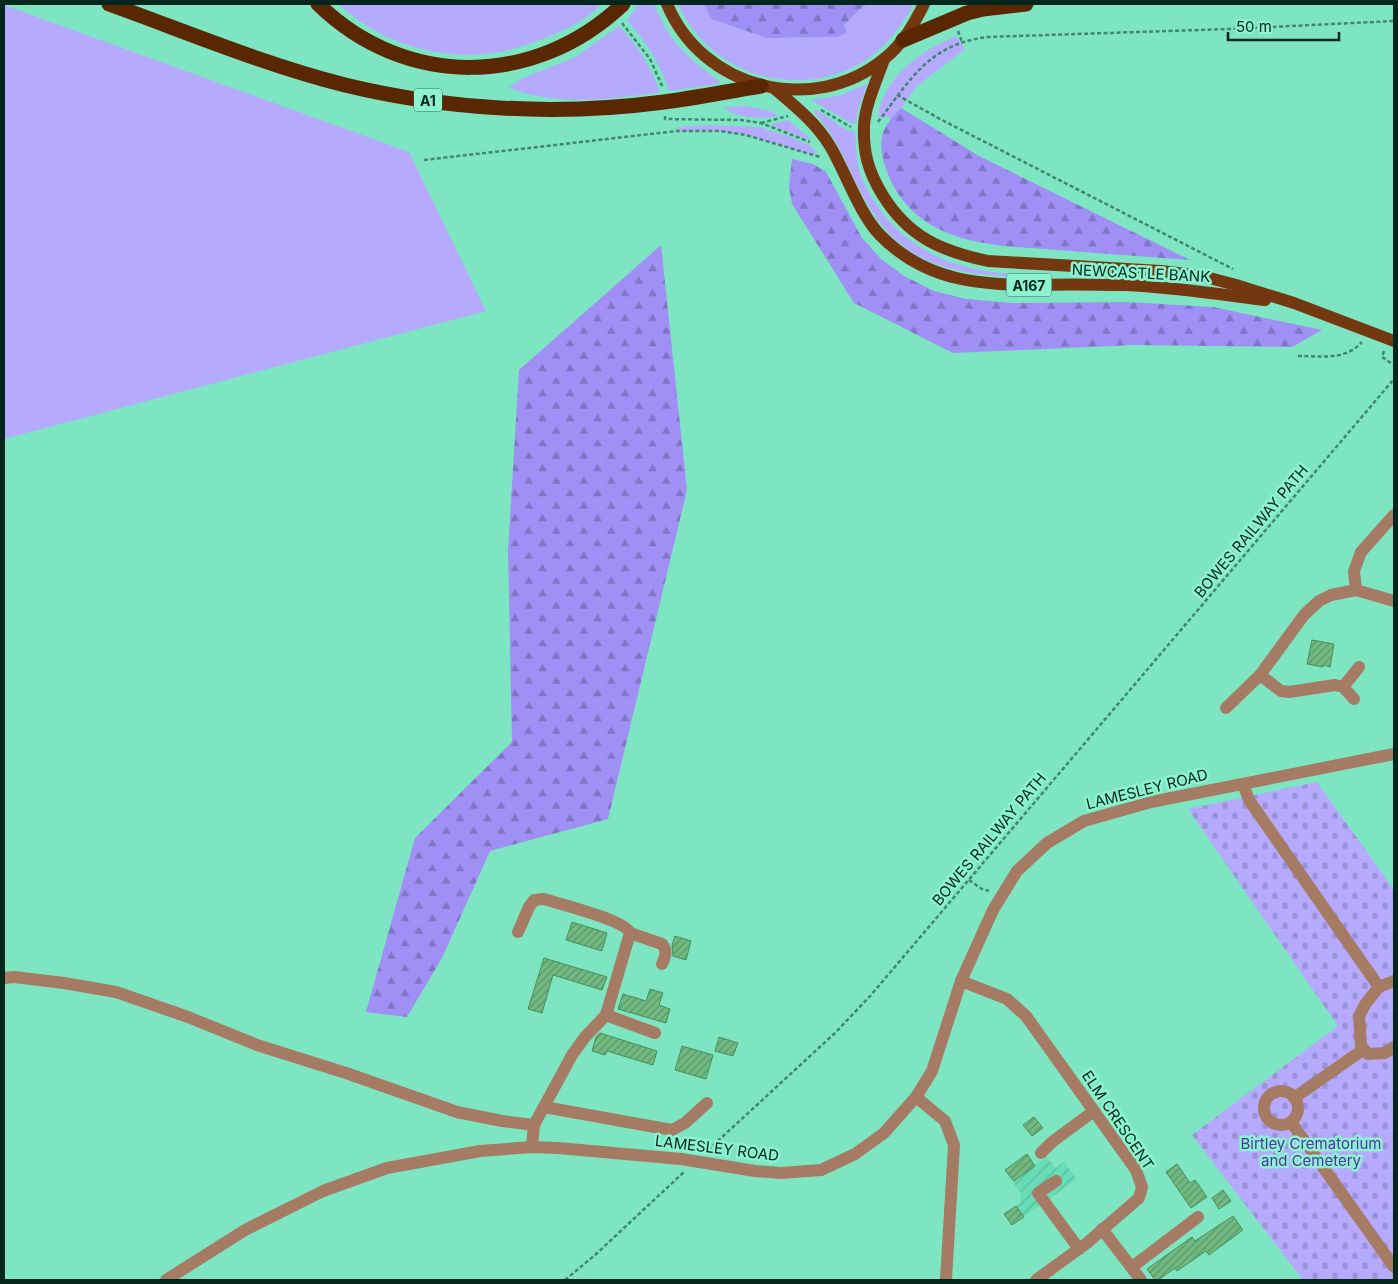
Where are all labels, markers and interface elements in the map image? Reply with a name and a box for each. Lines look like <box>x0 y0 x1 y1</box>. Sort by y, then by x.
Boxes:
scale bar <box>1228 10 1339 42</box>
text: 50 m <box>1236 17 1272 36</box>
road number: A1 <box>414 88 442 112</box>
street label: NEWCASTLE BANK <box>1071 260 1211 286</box>
road number: A167 <box>1006 274 1052 296</box>
street label: BOWES RAILWAY PATH <box>1190 461 1312 601</box>
street label: LAMESLEY ROAD <box>1084 765 1210 813</box>
street label: BOWES RAILWAY PATH <box>928 769 1050 909</box>
street label: ELM CRESCENT <box>1078 1067 1158 1173</box>
street label: LAMESLEY ROAD <box>654 1131 780 1165</box>
park label: Birtley Crematorium and Cemetery <box>1241 1134 1381 1170</box>

